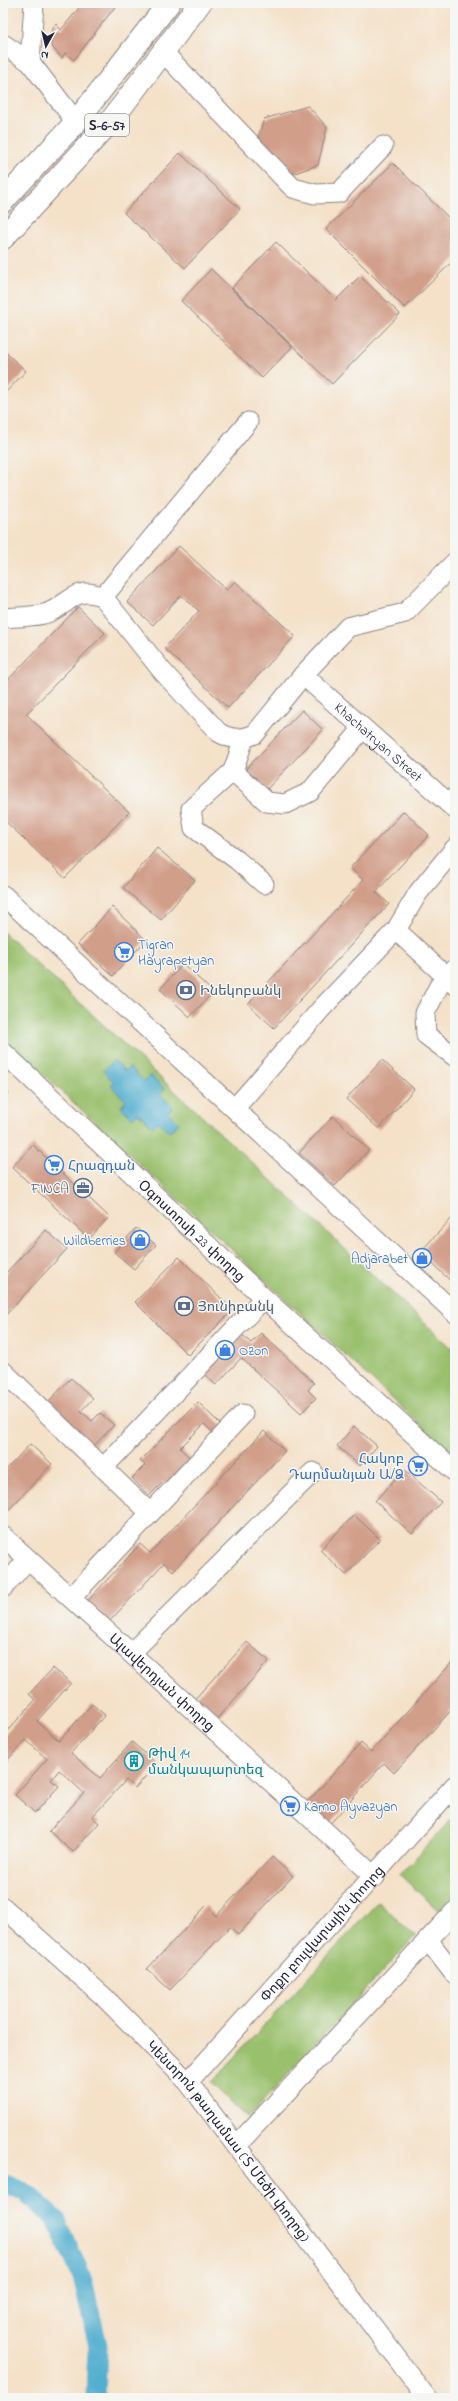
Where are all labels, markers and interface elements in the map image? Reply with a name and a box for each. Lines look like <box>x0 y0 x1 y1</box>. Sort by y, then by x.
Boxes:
north arrow <box>26 26 66 66</box>
text: N <box>40 46 50 63</box>
road number: Տ-6-57 <box>85 114 129 136</box>
street label: Khachatryan Street <box>329 698 427 788</box>
place label: Tigran Hayrapetyan <box>138 935 214 973</box>
supermarket icon: Tigran Hayrapetyan <box>113 941 135 963</box>
bank icon: Ինեկոբանկ <box>175 979 197 1001</box>
place label: Ինեկոբանկ <box>200 981 281 1002</box>
supermarket icon: Հրազդան <box>43 1154 65 1176</box>
place label: Հրազդան <box>68 1156 135 1177</box>
street label: Օգոստոսի 23 փողոց <box>133 1176 250 1287</box>
office icon: FINCA <box>72 1177 94 1199</box>
place label: FINCA <box>30 1179 69 1200</box>
shop icon: Wildberries <box>129 1229 151 1251</box>
place label: Wildberries <box>63 1231 126 1252</box>
shop icon: Adjarabet <box>411 1247 433 1269</box>
place label: Adjarabet <box>351 1249 408 1270</box>
bank icon: Յունիբանկ <box>173 1295 195 1317</box>
place label: Յունիբանկ <box>198 1297 274 1318</box>
shop icon: Ozon <box>214 1339 236 1361</box>
place label: Ozon <box>239 1341 268 1362</box>
place label: Հակոբ Դարմանյան Ա/Ձ <box>289 1449 404 1486</box>
supermarket icon: Հակոբ Դարմանյան Ա/Ձ <box>407 1455 429 1477</box>
street label: Ալավերդյան փողոց <box>104 1629 219 1737</box>
place label: Թիվ 14 մանկապարտեզ <box>148 1744 263 1781</box>
building icon: Թիվ 14 մանկապարտեզ <box>123 1750 145 1772</box>
supermarket icon: Kamo Ayvazyan <box>279 1795 301 1817</box>
place label: Kamo Ayvazyan <box>304 1797 398 1819</box>
street label: Փոքր բուլվարային փողոց <box>256 1861 390 2007</box>
street label: Կենտրոն թաղամաս (Տ Մեծի փողոց) <box>141 2037 314 2247</box>

